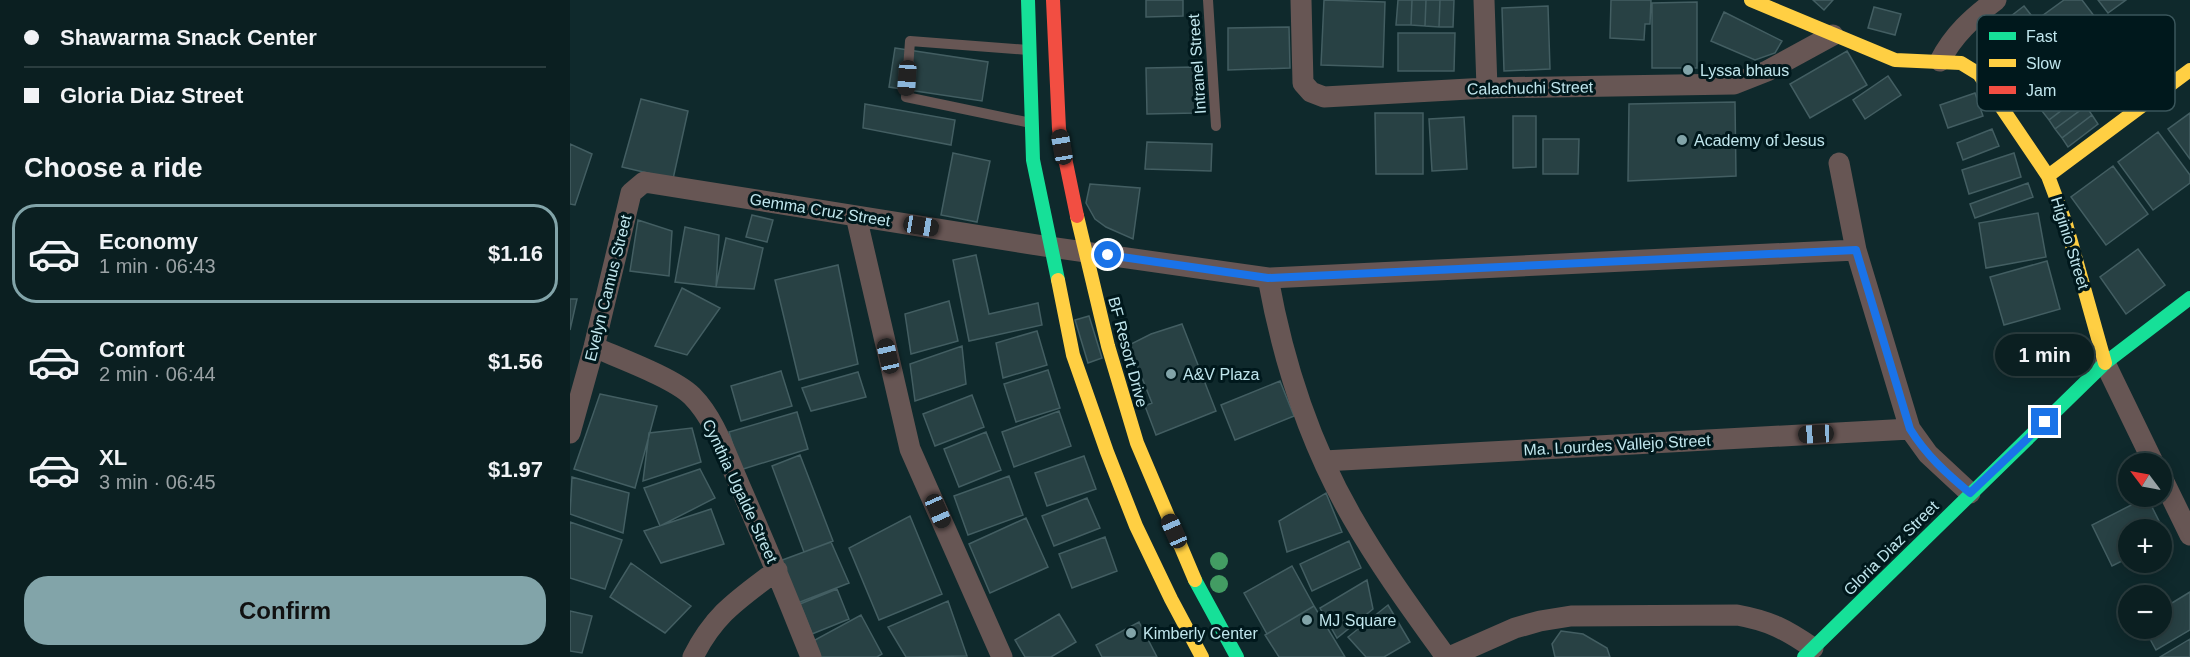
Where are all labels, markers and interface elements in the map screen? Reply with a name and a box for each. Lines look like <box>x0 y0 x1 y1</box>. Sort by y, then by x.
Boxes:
street label: Intranel Street <box>1185 13 1209 115</box>
legend <box>1977 15 2175 111</box>
text: Shawarma Snack Center <box>60 25 317 50</box>
text: Fast <box>2026 28 2058 45</box>
text: Slow <box>2026 55 2061 72</box>
car <box>897 59 917 97</box>
place label: Lyssa bhaus <box>1700 62 1789 79</box>
marker: Lyssa bhaus <box>1681 63 1695 77</box>
street label: Calachuchi Street <box>1467 78 1594 98</box>
text: Jam <box>2026 82 2056 99</box>
text: Gloria Diaz Street <box>60 83 243 108</box>
car <box>1050 128 1074 166</box>
place label: Academy of Jesus <box>1694 132 1825 149</box>
marker: Academy of Jesus <box>1675 133 1689 147</box>
text: Choose a ride <box>24 153 203 183</box>
street label: Gemma Cruz Street <box>748 190 892 230</box>
street label: Higinio Street <box>2048 195 2092 292</box>
street label: Evelyn Camus Street <box>582 212 635 363</box>
car <box>902 214 940 238</box>
icon: car <box>27 227 81 281</box>
text: Economy <box>99 229 198 254</box>
text: $1.16 <box>488 241 543 266</box>
route start <box>1094 241 1121 268</box>
text: 1 min · 06:43 <box>99 255 216 277</box>
street label: BF Resort Drive <box>1105 295 1151 409</box>
icon: car <box>27 335 81 389</box>
callout: 1 min <box>1996 335 2094 377</box>
car <box>875 336 901 376</box>
text: Comfort <box>99 337 185 362</box>
text: 1 min <box>2018 344 2071 366</box>
text: $1.56 <box>488 349 543 374</box>
text: 2 min · 06:44 <box>99 363 216 385</box>
place label: A&V Plaza <box>1183 366 1260 383</box>
marker: A&V Plaza <box>1164 367 1178 381</box>
route end <box>2031 408 2058 435</box>
street label: Cynthia Ugalde Street <box>699 416 781 566</box>
car <box>1798 424 1834 444</box>
street label: Ma. Lourdes Vallejo Street <box>1523 432 1712 458</box>
icon: car <box>27 443 81 497</box>
text: XL <box>99 445 127 470</box>
north arrow <box>2118 453 2172 507</box>
map controls <box>2118 453 2172 639</box>
text: $1.97 <box>488 457 543 482</box>
text: 3 min · 06:45 <box>99 471 216 493</box>
car <box>922 491 954 531</box>
street label: Gloria Diaz Street <box>1840 497 1942 599</box>
car <box>1158 511 1190 551</box>
button: + <box>2118 519 2172 573</box>
button: Confirm <box>24 576 546 645</box>
button: − <box>2118 585 2172 639</box>
place label: MJ Square <box>1319 612 1396 629</box>
marker: MJ Square <box>1300 613 1314 627</box>
place label: Kimberly Center <box>1143 625 1258 642</box>
marker: Kimberly Center <box>1124 626 1138 640</box>

